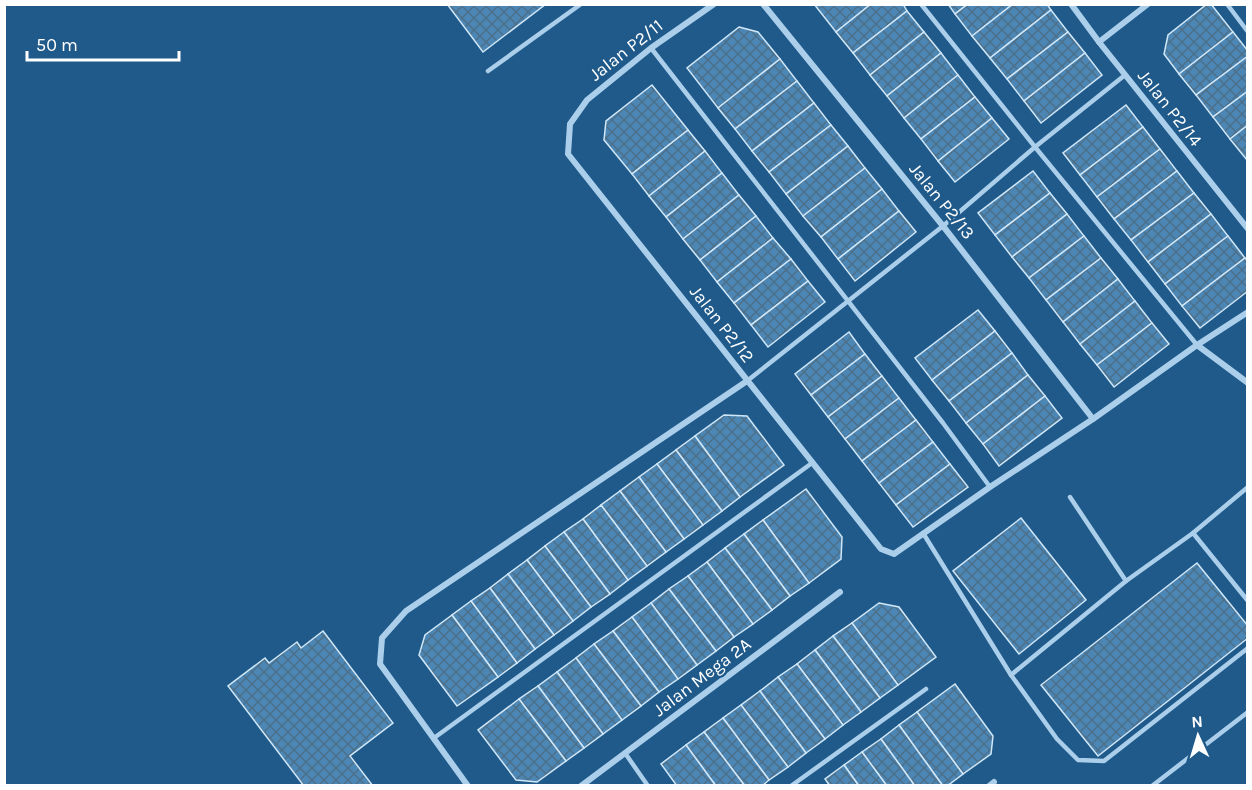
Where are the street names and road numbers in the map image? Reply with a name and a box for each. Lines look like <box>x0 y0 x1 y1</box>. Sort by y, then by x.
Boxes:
street label: Jalan P2/11 <box>585 14 667 86</box>
street label: Jalan P2/14 <box>1133 65 1207 151</box>
street label: Jalan P2/13 <box>905 158 979 244</box>
street label: Jalan P2/12 <box>685 281 759 367</box>
street label: Jalan Mega 2A <box>649 633 755 721</box>

